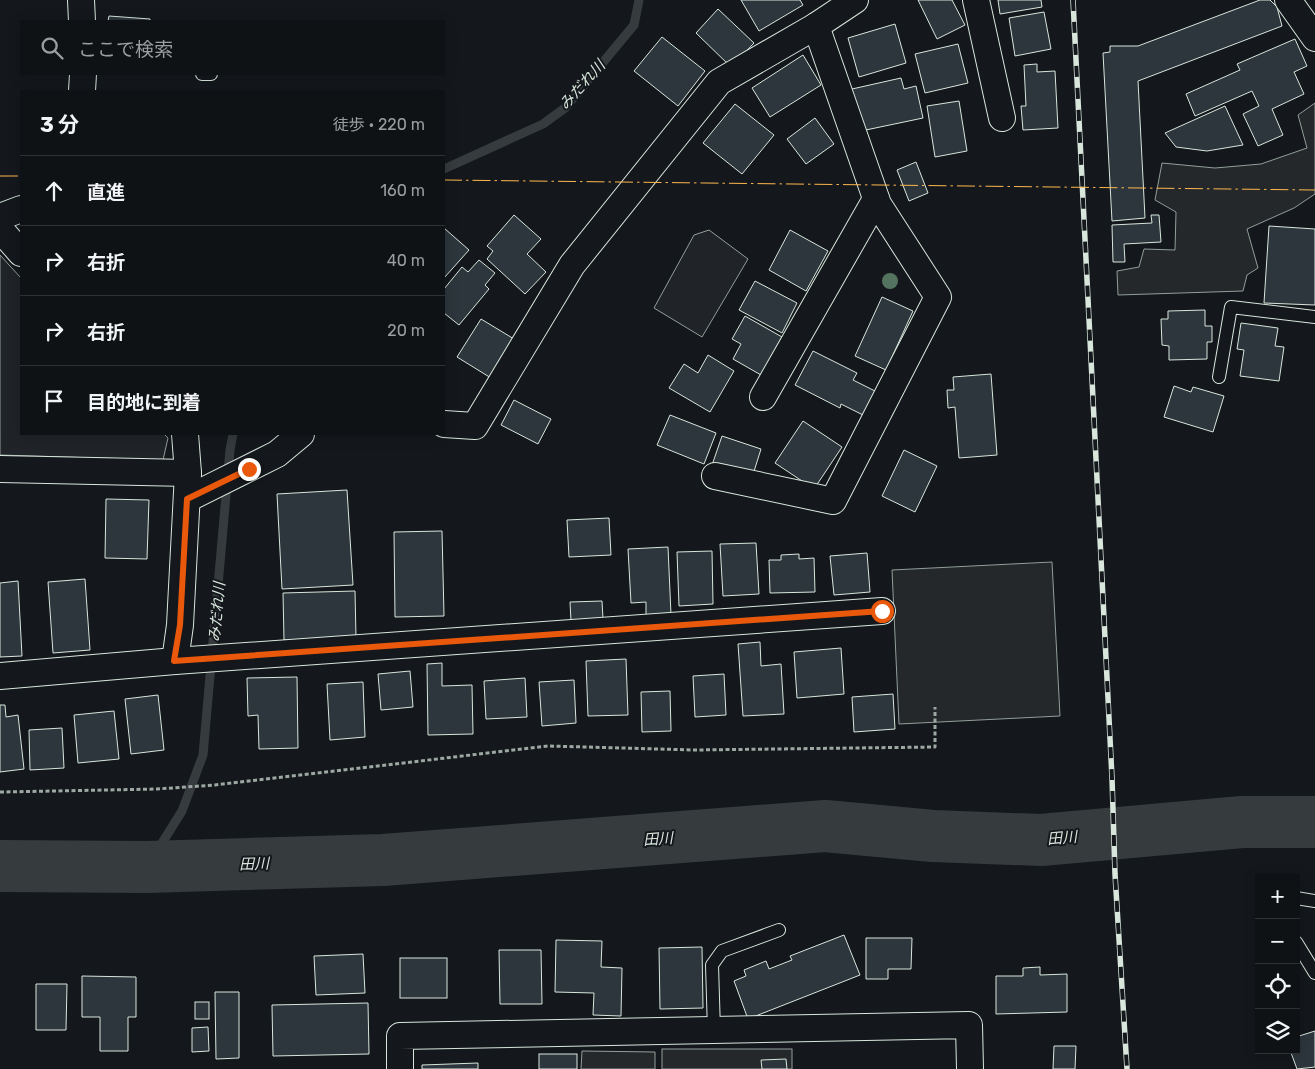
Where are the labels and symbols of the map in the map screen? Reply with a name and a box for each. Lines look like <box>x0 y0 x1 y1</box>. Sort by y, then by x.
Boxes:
water label: みだれ川 <box>555 55 610 113</box>
route end <box>238 458 261 481</box>
water label: みだれ川 <box>205 579 229 643</box>
route start <box>871 600 894 623</box>
water label: 田川 <box>1046 828 1080 848</box>
water label: 田川 <box>642 829 676 849</box>
water label: 田川 <box>239 854 271 874</box>

